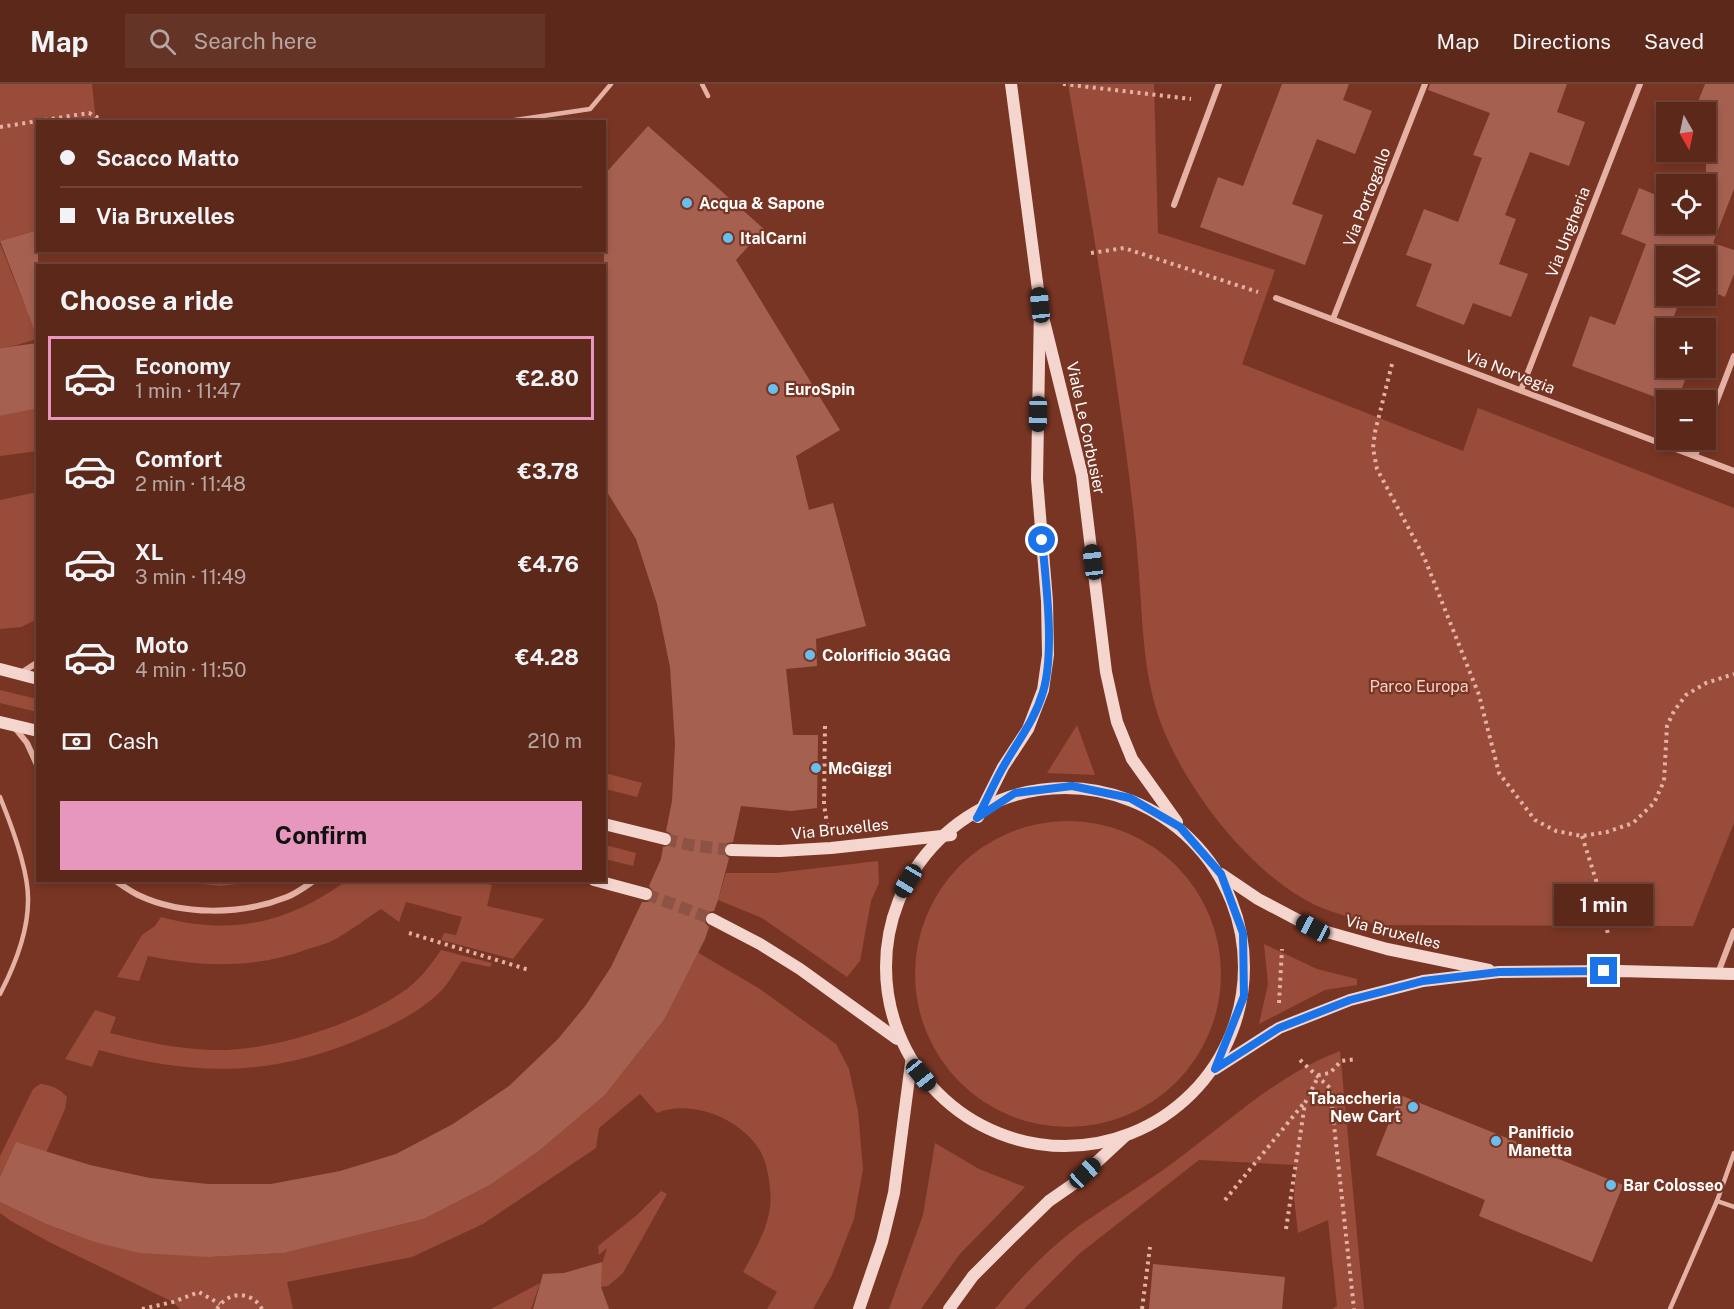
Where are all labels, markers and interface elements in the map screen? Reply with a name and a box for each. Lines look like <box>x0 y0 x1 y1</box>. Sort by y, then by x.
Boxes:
search box <box>125 14 545 68</box>
text: Map <box>30 25 89 58</box>
icon: search <box>146 25 179 58</box>
text: Search here <box>194 28 317 54</box>
text: Map <box>1437 29 1479 54</box>
text: Directions <box>1512 29 1611 54</box>
text: Saved <box>1644 29 1704 54</box>
north arrow <box>1656 102 1716 162</box>
map controls <box>1656 102 1716 450</box>
text: Scacco Matto <box>96 145 239 171</box>
street label: Via Portogallo <box>1339 145 1395 249</box>
button: locate <box>1656 174 1716 234</box>
street label: Via Ungheria <box>1542 184 1594 280</box>
place label: Acqua & Sapone <box>699 194 825 213</box>
marker: Acqua & Sapone <box>680 196 694 210</box>
text: Via Bruxelles <box>96 203 235 229</box>
place label: ItalCarni <box>740 229 806 248</box>
marker: ItalCarni <box>721 231 735 245</box>
button: layers <box>1656 246 1716 306</box>
text: Choose a ride <box>60 284 234 316</box>
car <box>1029 286 1051 324</box>
button: + <box>1656 318 1716 378</box>
street label: Via Norvegia <box>1462 346 1558 398</box>
icon: car <box>63 351 117 405</box>
text: Economy <box>135 353 231 379</box>
street label: Viale Le Corbusier <box>1063 360 1109 496</box>
text: €2.80 <box>516 365 579 391</box>
text: 1 min · 11:47 <box>135 379 241 403</box>
place label: EuroSpin <box>785 380 855 399</box>
marker: EuroSpin <box>766 382 780 396</box>
button: − <box>1656 390 1716 450</box>
car <box>1029 396 1047 432</box>
icon: car <box>63 444 117 498</box>
text: Comfort <box>135 446 222 472</box>
text: €3.78 <box>518 458 579 484</box>
text: 2 min · 11:48 <box>135 472 246 496</box>
route start <box>1028 526 1055 553</box>
icon: car <box>63 537 117 591</box>
text: XL <box>135 539 163 565</box>
car <box>1082 543 1104 581</box>
text: €4.76 <box>518 551 579 577</box>
text: 3 min · 11:49 <box>135 565 246 589</box>
icon: car <box>63 630 117 684</box>
text: Moto <box>135 632 189 658</box>
text: €4.28 <box>515 644 579 670</box>
place label: Colorificio 3GGG <box>822 646 951 665</box>
marker: Colorificio 3GGG <box>803 648 817 662</box>
text: 4 min · 11:50 <box>135 658 246 682</box>
park label: Parco Europa <box>1369 677 1469 696</box>
icon: cash <box>60 725 93 758</box>
text: Cash <box>108 728 159 754</box>
text: 210 m <box>528 729 582 753</box>
place label: McGiggi <box>828 759 892 778</box>
marker: McGiggi <box>809 761 823 775</box>
button: Confirm <box>60 801 582 870</box>
street label: Via Bruxelles <box>790 814 890 844</box>
car <box>891 861 925 901</box>
callout: 1 min <box>1554 884 1654 926</box>
text: 1 min <box>1579 893 1628 917</box>
street label: Via Bruxelles <box>1343 911 1443 953</box>
car <box>1293 912 1333 944</box>
route end <box>1590 957 1617 984</box>
car <box>903 1055 939 1095</box>
place label: Tabaccheria New Cart <box>1308 1089 1401 1126</box>
marker: Tabaccheria New Cart <box>1406 1100 1420 1114</box>
place label: Panificio Manetta <box>1508 1123 1574 1160</box>
marker: Panificio Manetta <box>1489 1134 1503 1148</box>
car <box>1066 1154 1104 1192</box>
place label: Bar Colosseo <box>1623 1176 1723 1195</box>
marker: Bar Colosseo <box>1604 1178 1618 1192</box>

